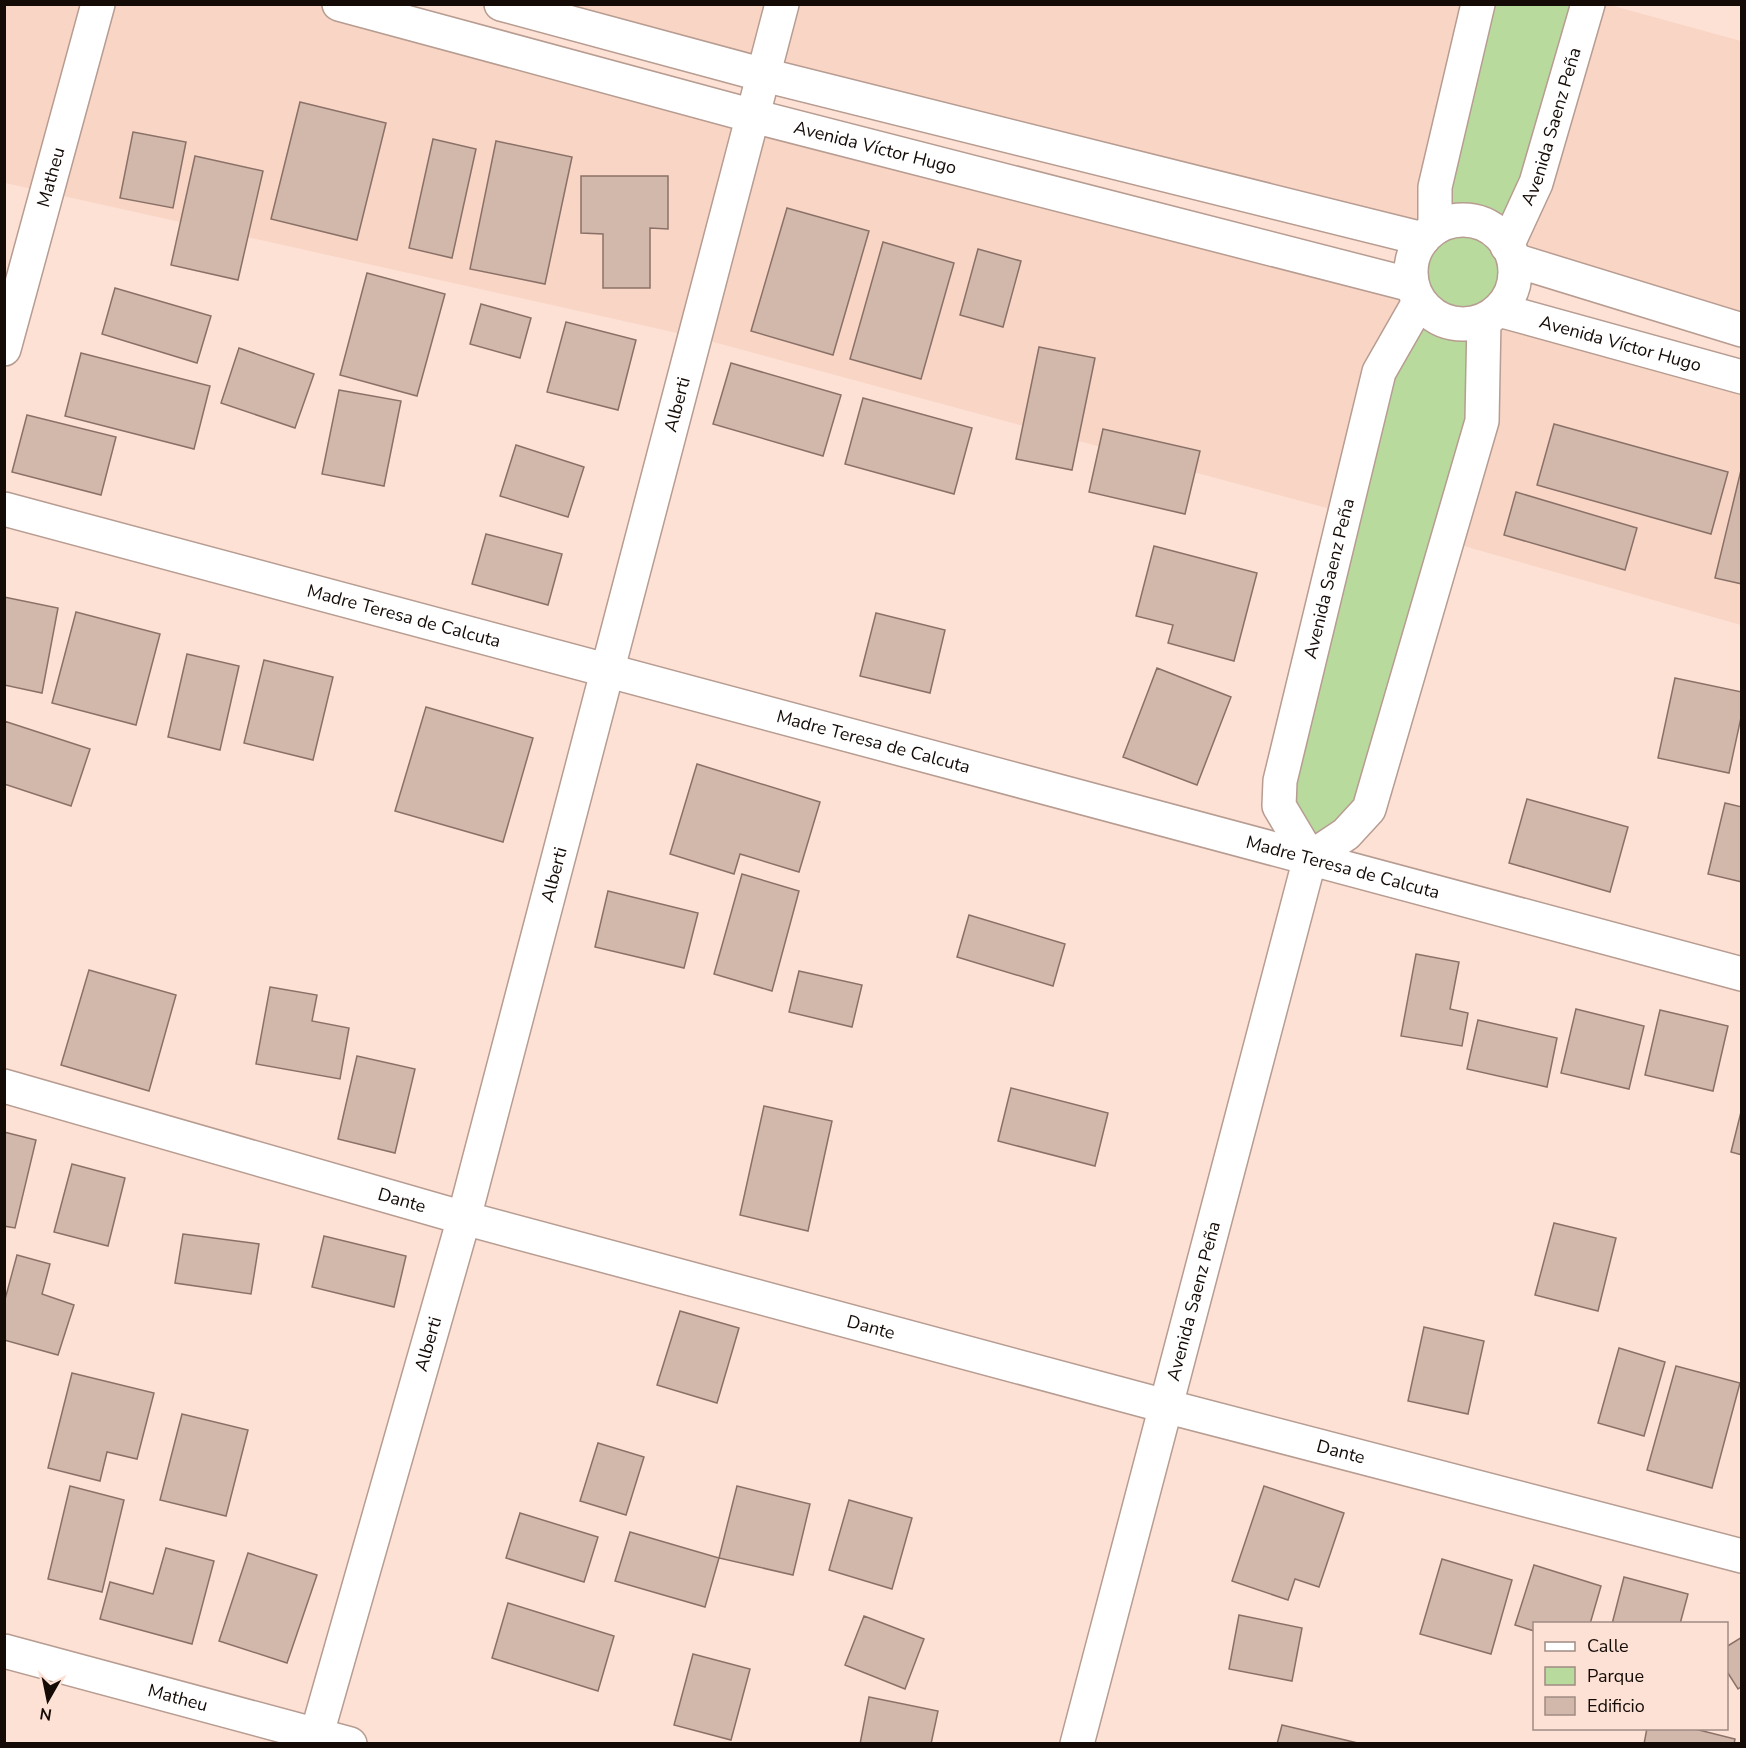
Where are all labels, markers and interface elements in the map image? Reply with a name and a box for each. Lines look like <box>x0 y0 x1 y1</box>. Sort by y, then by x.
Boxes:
street label: Avenida Saenz Peña <box>1515 44 1587 209</box>
street label: Avenida Víctor Hugo <box>791 115 959 180</box>
street label: Matheu <box>31 145 70 210</box>
street label: Avenida Víctor Hugo <box>1537 310 1704 377</box>
street label: Alberti <box>658 374 696 435</box>
street label: Avenida Saenz Peña <box>1298 496 1360 661</box>
street label: Madre Teresa de Calcuta <box>304 579 503 653</box>
street label: Madre Teresa de Calcuta <box>774 704 973 779</box>
street label: Madre Teresa de Calcuta <box>1243 830 1442 905</box>
street label: Alberti <box>535 844 573 905</box>
street label: Dante <box>375 1182 429 1218</box>
street label: Avenida Saenz Peña <box>1161 1219 1226 1384</box>
street label: Dante <box>844 1309 898 1345</box>
street label: Alberti <box>409 1314 447 1374</box>
street label: Dante <box>1314 1434 1368 1469</box>
legend <box>1533 1622 1728 1730</box>
text: Calle <box>1587 1634 1629 1658</box>
text: Parque <box>1587 1664 1644 1688</box>
north arrow <box>18 1670 78 1730</box>
street label: Matheu <box>145 1678 210 1717</box>
text: Edificio <box>1587 1694 1645 1718</box>
text: N <box>38 1702 53 1726</box>

